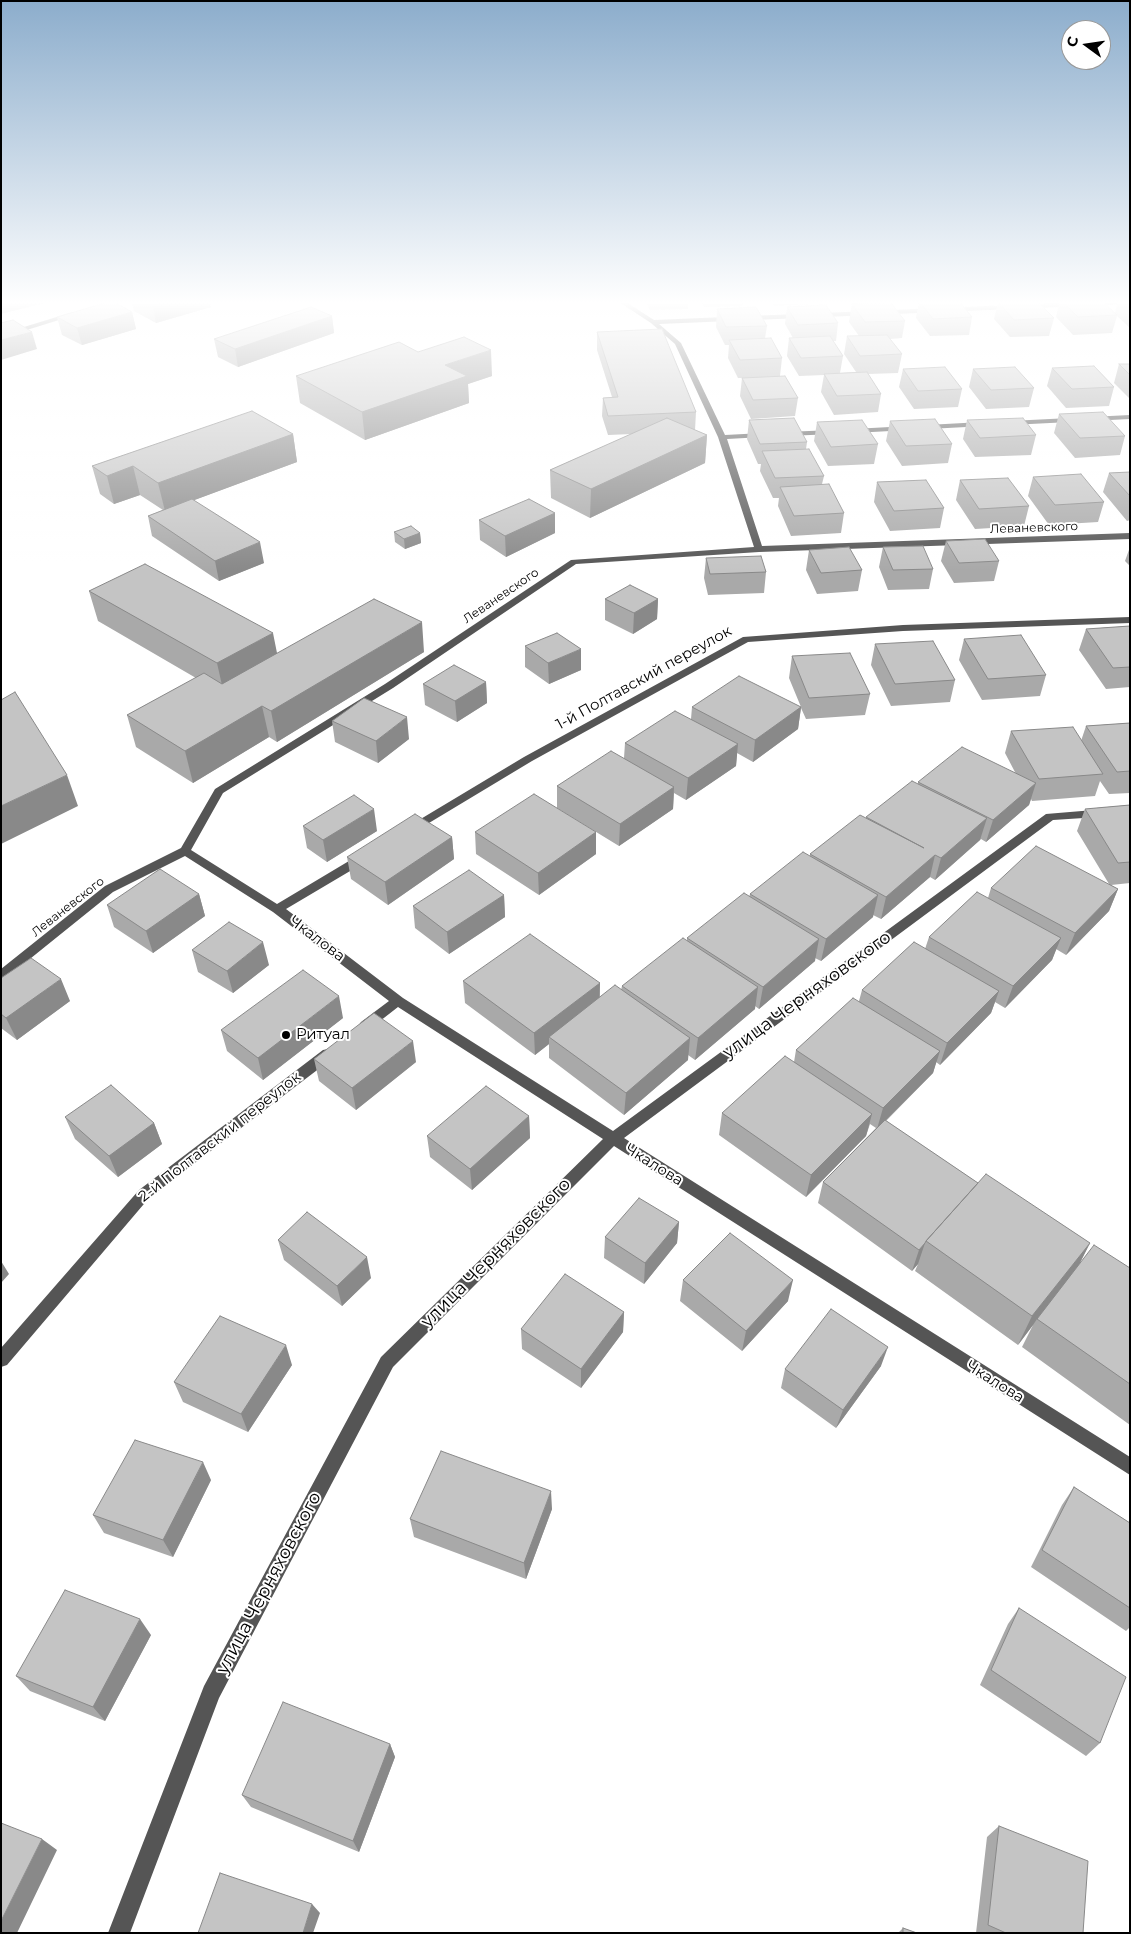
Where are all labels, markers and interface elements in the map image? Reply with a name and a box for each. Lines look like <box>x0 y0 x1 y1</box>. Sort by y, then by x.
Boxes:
north arrow <box>1061 20 1111 70</box>
text: С <box>1062 35 1082 49</box>
street label: Леваневского <box>990 519 1078 537</box>
street label: Леваневского <box>460 565 542 627</box>
street label: 1-й Полтавский переулок <box>553 622 735 734</box>
street label: Леваневского <box>29 874 107 940</box>
street label: Чкалова <box>286 912 348 966</box>
street label: улица Черняховского <box>718 927 896 1063</box>
place label: Ритуал <box>296 1026 350 1044</box>
marker: Ритуал <box>280 1029 292 1041</box>
street label: 2-й Полтавский переулок <box>135 1068 305 1206</box>
street label: Чкалова <box>622 1140 686 1190</box>
street label: улица Черняховского <box>417 1174 575 1332</box>
street label: Чкалова <box>963 1357 1027 1407</box>
street label: улица Черняховского <box>212 1488 326 1678</box>

